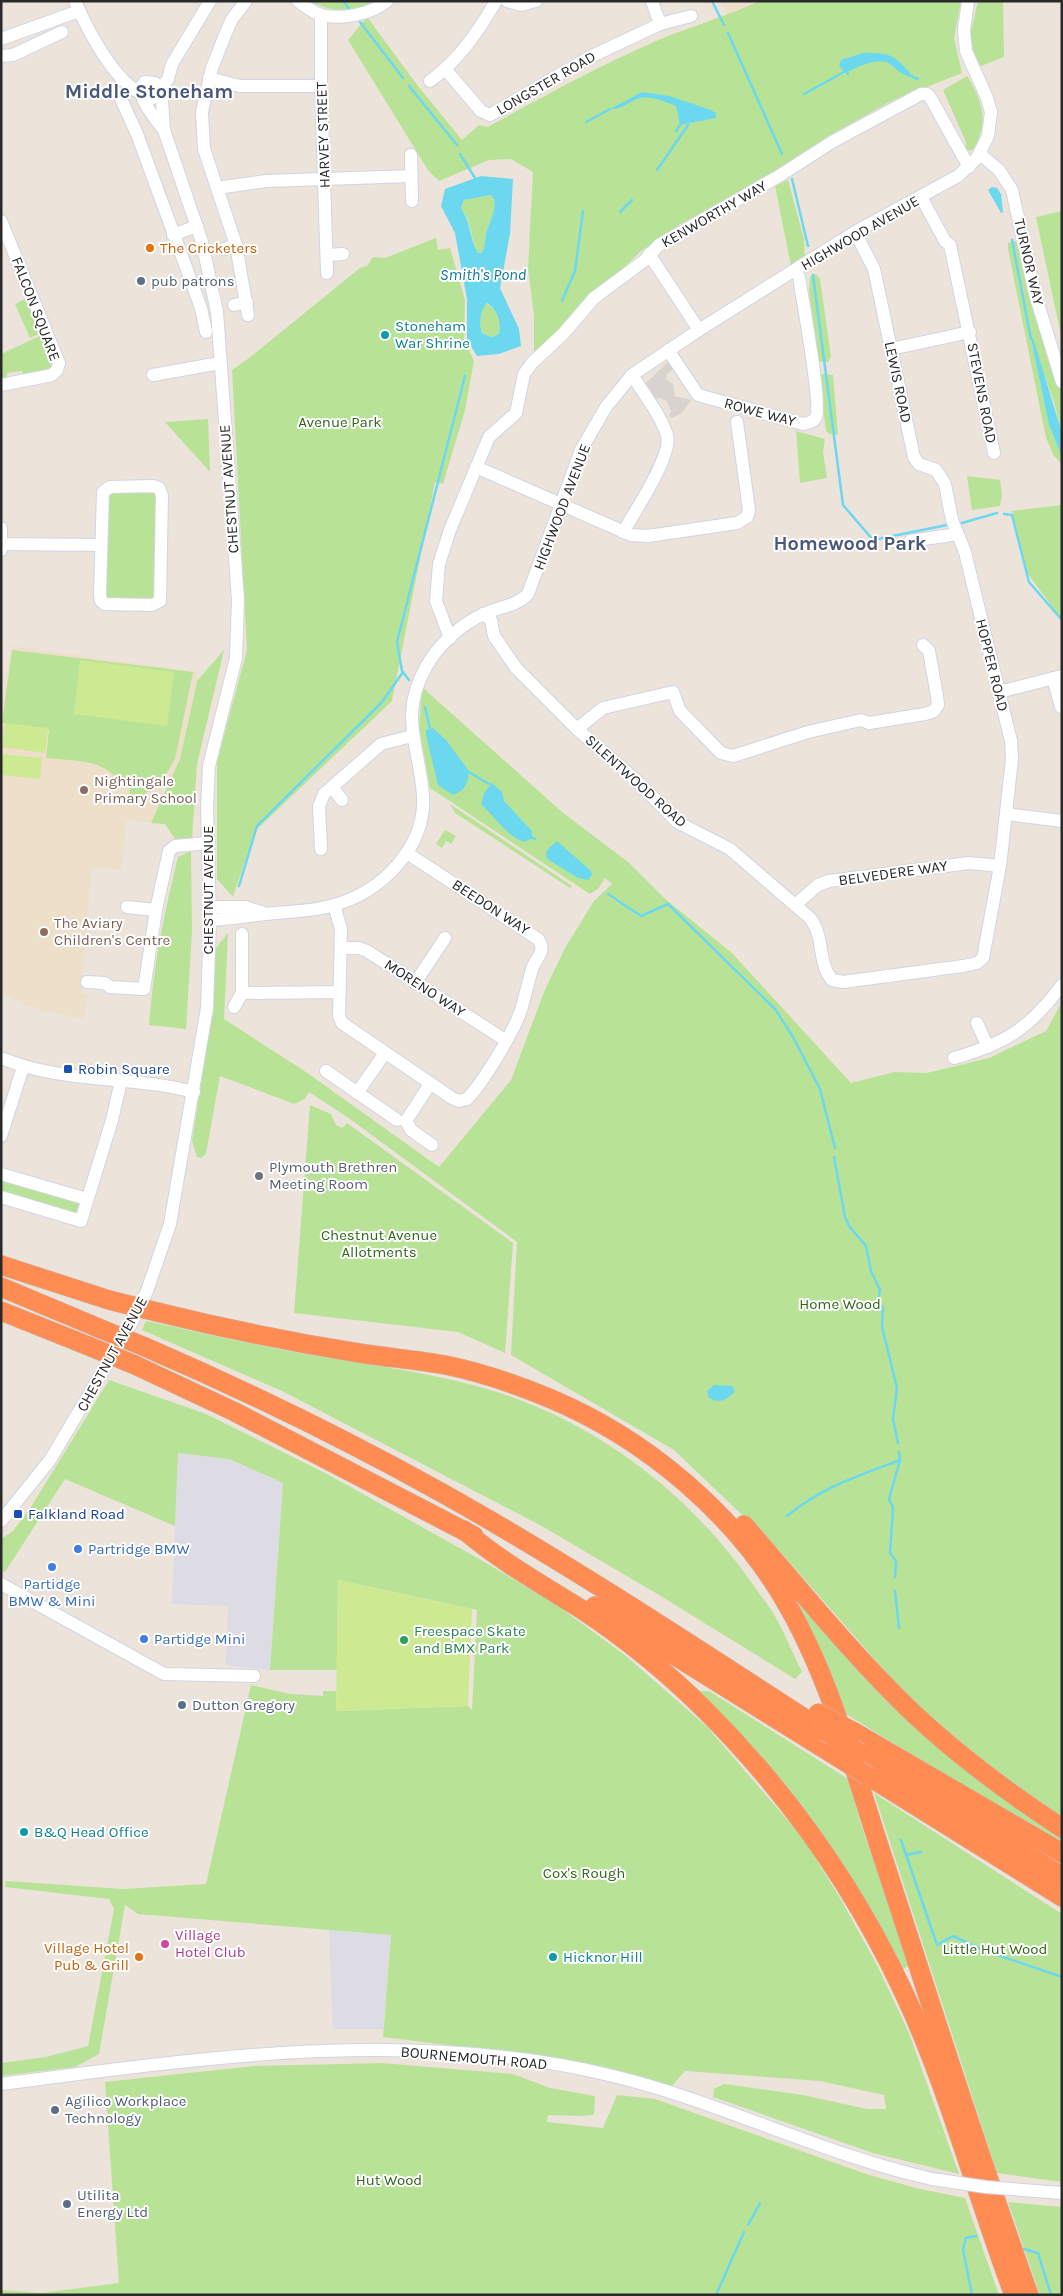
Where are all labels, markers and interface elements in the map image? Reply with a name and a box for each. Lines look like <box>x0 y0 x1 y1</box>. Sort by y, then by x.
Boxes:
street label: LONGSTER ROAD <box>493 47 599 119</box>
district label: Middle Stoneham <box>65 80 233 103</box>
street label: HARVEY STREET <box>312 81 334 189</box>
street label: KENWORTHY WAY <box>658 176 771 251</box>
street label: HIGHWOOD AVENUE <box>798 192 922 274</box>
street label: TURNOR WAY <box>1010 217 1048 308</box>
place label: The Cricketers <box>160 239 257 257</box>
marker: The Cricketers <box>144 242 156 254</box>
street label: FALCON SQUARE <box>8 254 64 364</box>
water label: Smith's Pond <box>440 265 527 284</box>
place label: pub patrons <box>151 272 235 290</box>
marker: pub patrons <box>135 275 147 287</box>
place label: Stoneham War Shrine <box>395 317 470 352</box>
marker: Stoneham War Shrine <box>379 329 391 341</box>
street label: LEWIS ROAD <box>881 339 915 425</box>
street label: STEVENS ROAD <box>963 341 1001 445</box>
street label: ROWE WAY <box>722 394 799 430</box>
park label: Avenue Park <box>298 413 382 431</box>
street label: CHESTNUT AVENUE <box>216 424 242 554</box>
street label: HIGHWOOD AVENUE <box>530 441 594 573</box>
district label: Homewood Park <box>773 532 927 555</box>
street label: HOPPER ROAD <box>972 617 1012 713</box>
street label: SILENTWOOD ROAD <box>582 731 690 831</box>
place label: Nightingale Primary School <box>94 772 197 807</box>
marker: Nightingale Primary School <box>78 784 90 796</box>
street label: CHESTNUT AVENUE <box>199 826 217 954</box>
street label: BELVEDERE WAY <box>837 856 949 890</box>
street label: BEEDON WAY <box>449 875 534 939</box>
place label: The Aviary Children's Centre <box>54 914 170 949</box>
marker: The Aviary Children's Centre <box>38 926 50 938</box>
street label: MORENO WAY <box>381 955 469 1021</box>
place label: Robin Square <box>78 1060 170 1078</box>
marker: Robin Square <box>62 1063 74 1075</box>
place label: Plymouth Brethren Meeting Room <box>269 1158 397 1193</box>
marker: Plymouth Brethren Meeting Room <box>253 1170 265 1182</box>
park label: Chestnut Avenue Allotments <box>321 1226 437 1261</box>
street label: CHESTNUT AVENUE <box>73 1293 151 1415</box>
park label: Home Wood <box>799 1295 881 1313</box>
place label: Falkland Road <box>28 1505 125 1523</box>
marker: Falkland Road <box>12 1508 24 1520</box>
place label: Partridge BMW <box>88 1540 190 1558</box>
marker: Partridge BMW <box>72 1543 84 1555</box>
marker: Partidge BMW & Mini <box>46 1561 58 1573</box>
place label: Partidge BMW & Mini <box>9 1575 95 1610</box>
place label: Freespace Skate and BMX Park <box>414 1622 526 1657</box>
place label: Partidge Mini <box>154 1630 245 1648</box>
marker: Partidge Mini <box>138 1633 150 1645</box>
marker: Freespace Skate and BMX Park <box>398 1634 410 1646</box>
place label: Dutton Gregory <box>192 1696 295 1714</box>
marker: Dutton Gregory <box>176 1699 188 1711</box>
place label: B&Q Head Office <box>34 1823 149 1841</box>
marker: B&Q Head Office <box>18 1826 30 1838</box>
park label: Cox's Rough <box>543 1864 625 1882</box>
place label: Village Hotel Club <box>175 1926 246 1961</box>
marker: Village Hotel Club <box>159 1938 171 1950</box>
place label: Village Hotel Pub & Grill <box>44 1939 129 1974</box>
park label: Little Hut Wood <box>943 1940 1047 1958</box>
place label: Hicknor Hill <box>563 1948 643 1966</box>
marker: Village Hotel Pub & Grill <box>133 1951 145 1963</box>
marker: Hicknor Hill <box>547 1951 559 1963</box>
street label: BOURNEMOUTH ROAD <box>400 2043 548 2073</box>
place label: Agilico Workplace Technology <box>65 2092 186 2127</box>
marker: Agilico Workplace Technology <box>49 2104 61 2116</box>
park label: Hut Wood <box>356 2171 422 2189</box>
place label: Utilita Energy Ltd <box>77 2186 148 2221</box>
marker: Utilita Energy Ltd <box>61 2198 73 2210</box>

